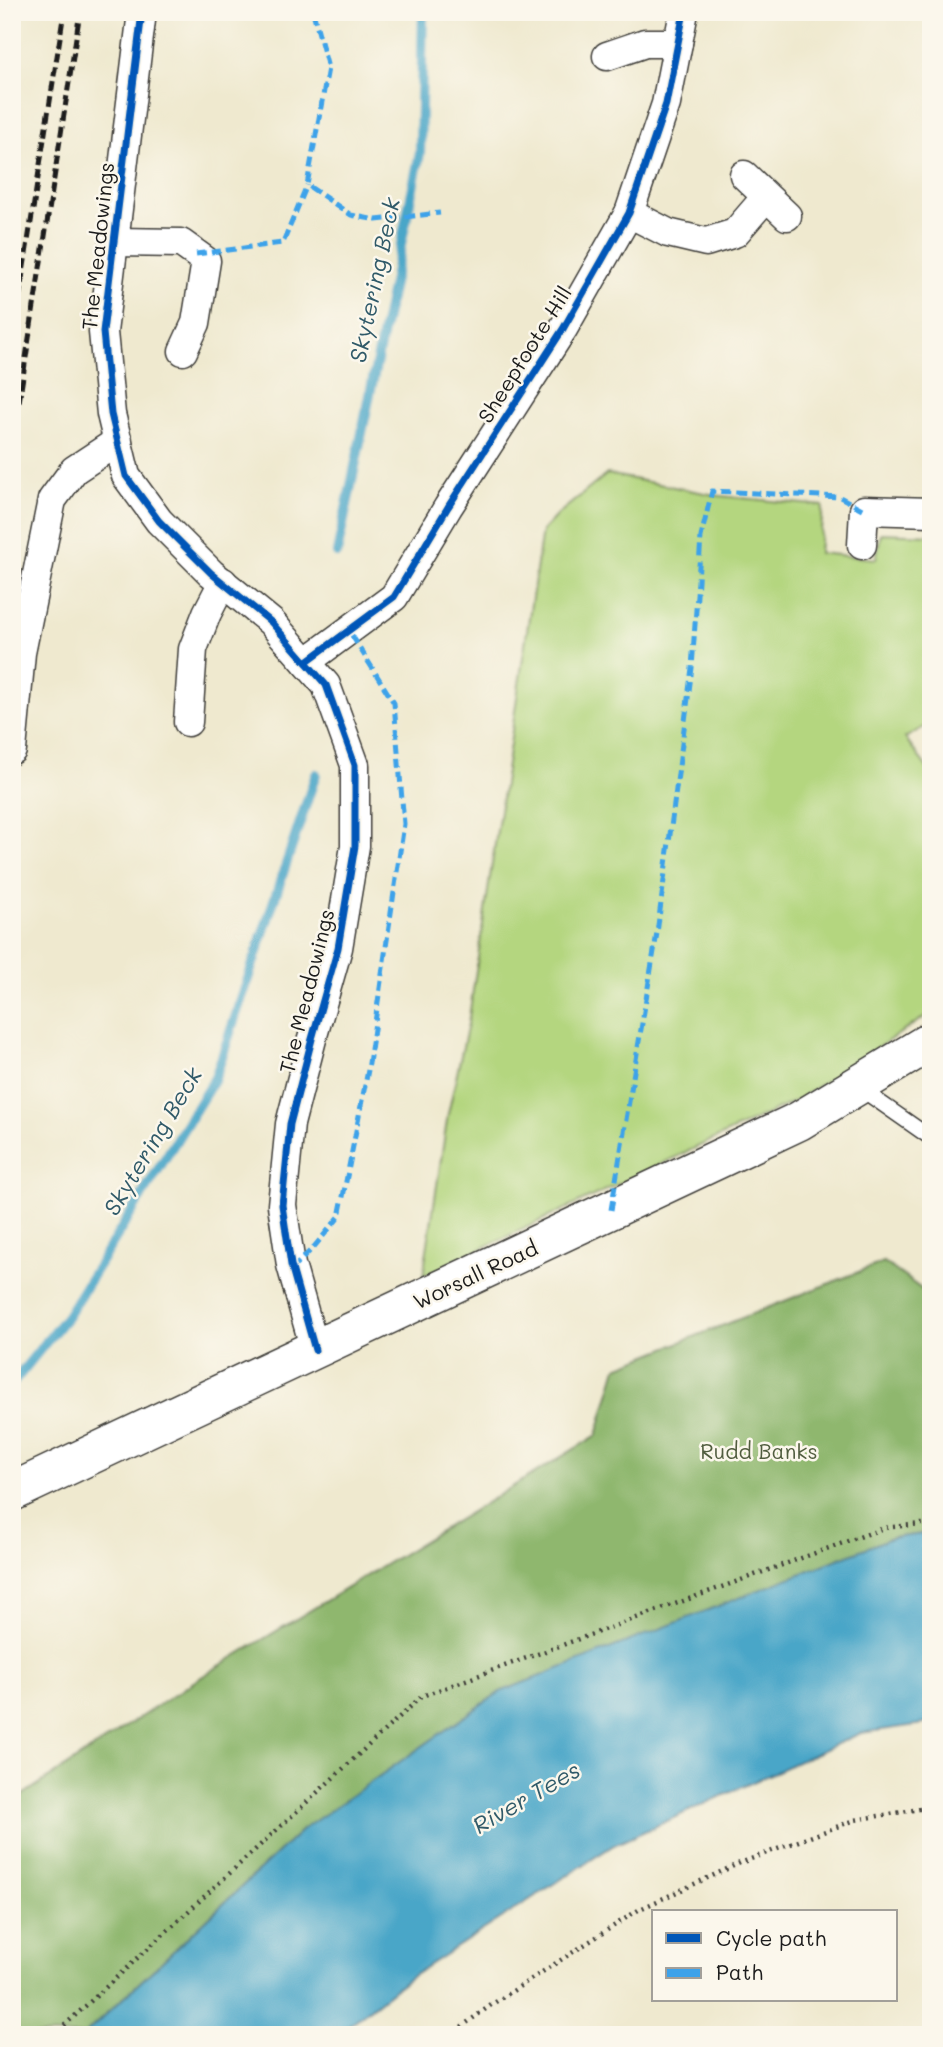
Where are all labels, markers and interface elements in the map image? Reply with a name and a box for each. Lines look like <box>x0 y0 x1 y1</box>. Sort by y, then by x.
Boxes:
street label: The Meadowings <box>75 161 119 331</box>
water label: Skytering Beck <box>342 194 406 365</box>
street label: Sheepfoote Hill <box>471 280 577 428</box>
street label: The Meadowings <box>273 906 339 1076</box>
water label: Skytering Beck <box>96 1061 208 1221</box>
street label: Worsall Road <box>408 1233 542 1315</box>
park label: Rudd Banks <box>700 1437 818 1464</box>
water label: River Tees <box>467 1754 585 1840</box>
legend <box>652 1910 898 2002</box>
text: Cycle path <box>716 1924 826 1951</box>
text: Path <box>716 1958 763 1985</box>

